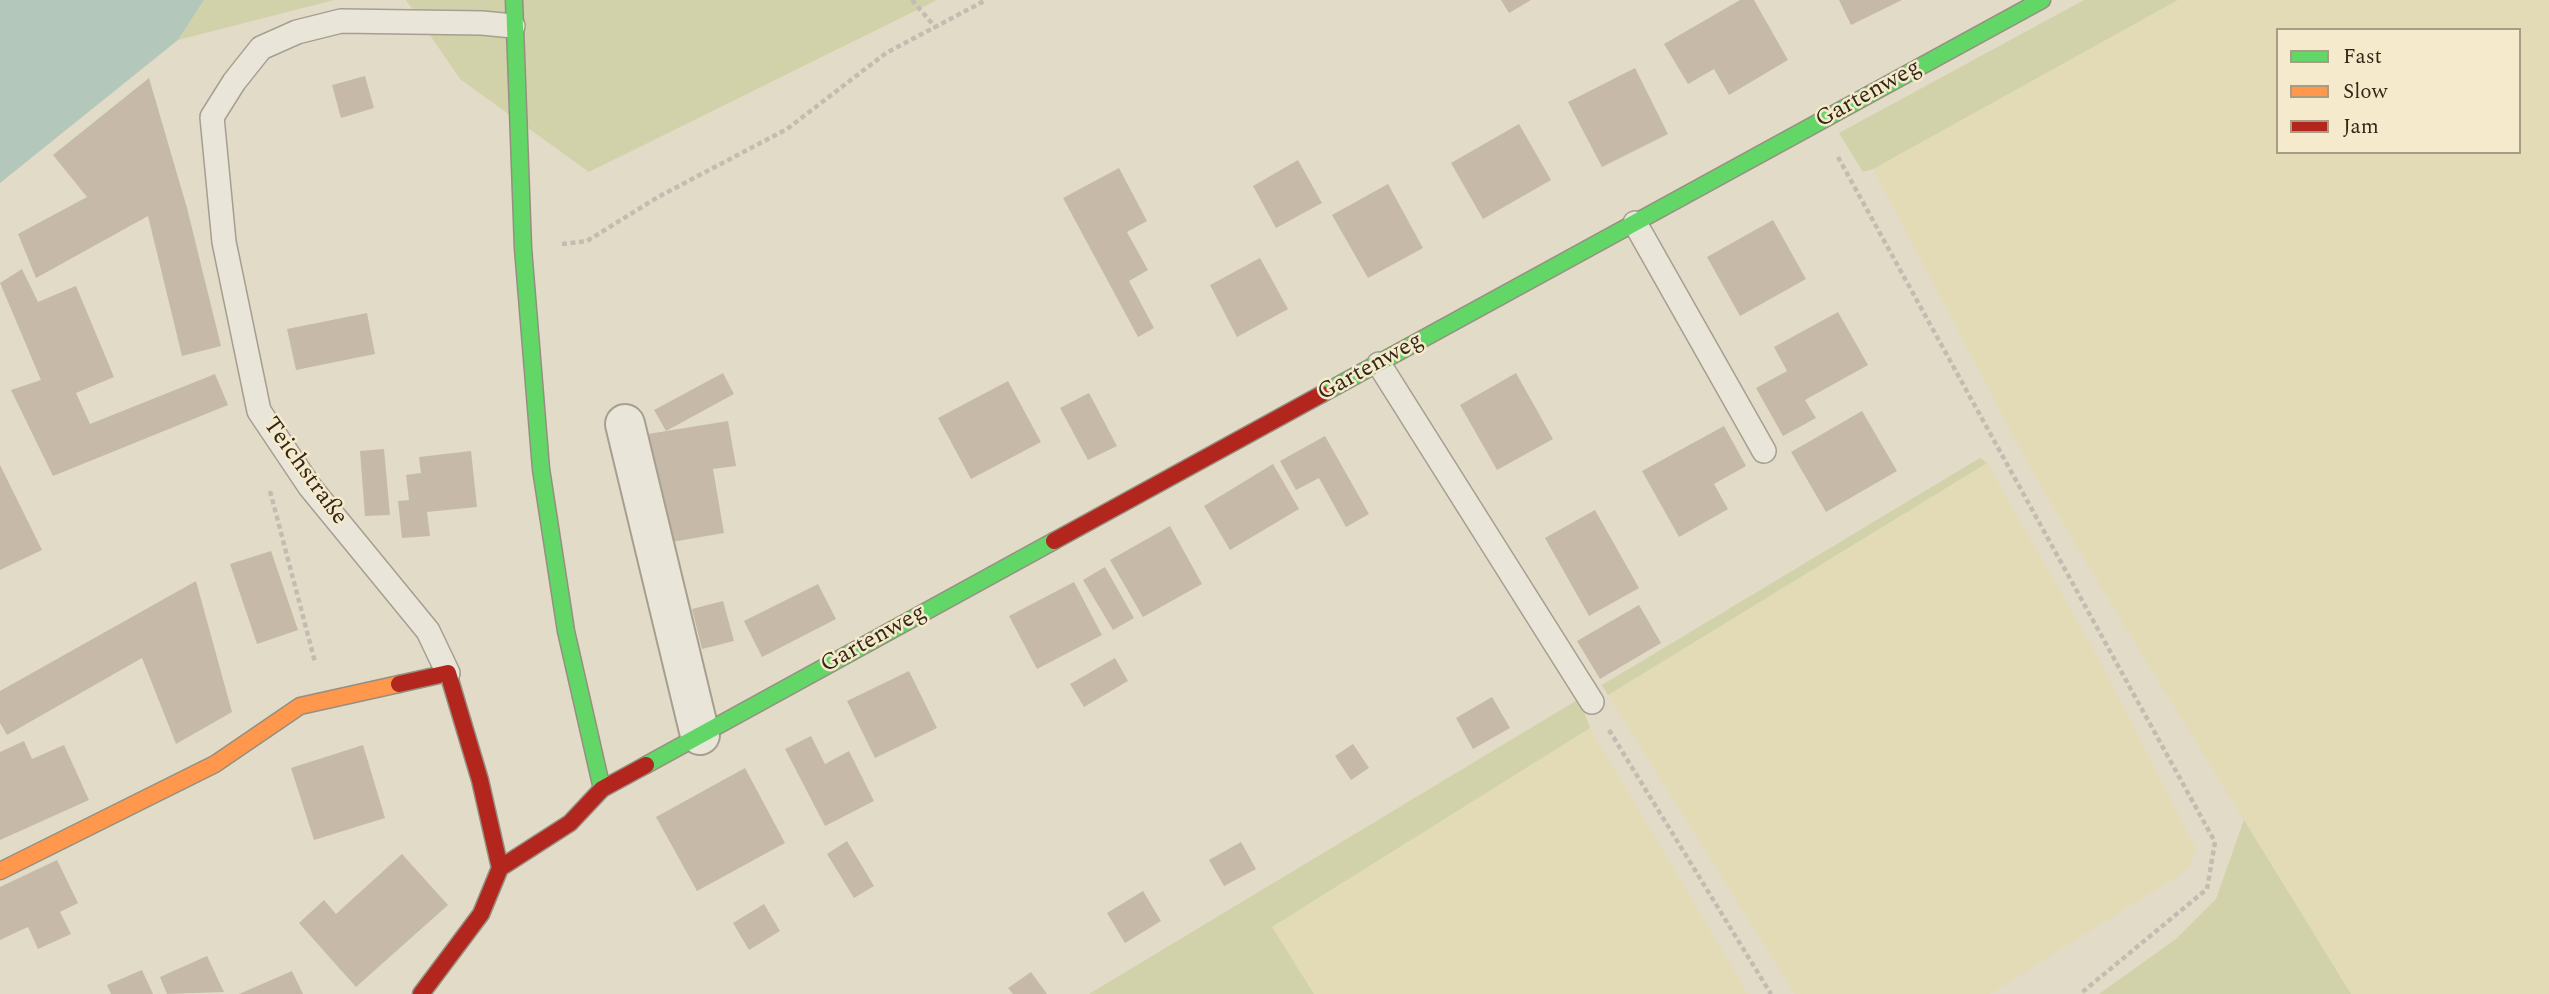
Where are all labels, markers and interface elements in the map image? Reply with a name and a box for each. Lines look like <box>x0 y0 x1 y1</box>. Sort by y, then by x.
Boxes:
legend <box>2276 28 2521 154</box>
text: Fast <box>2343 41 2382 73</box>
street label: Gartenweg <box>1811 54 1927 136</box>
text: Slow <box>2343 76 2387 108</box>
text: Jam <box>2343 111 2379 143</box>
street label: Gartenweg <box>1313 327 1429 409</box>
street label: Teichstraße <box>255 413 353 531</box>
street label: Gartenweg <box>816 599 932 681</box>

